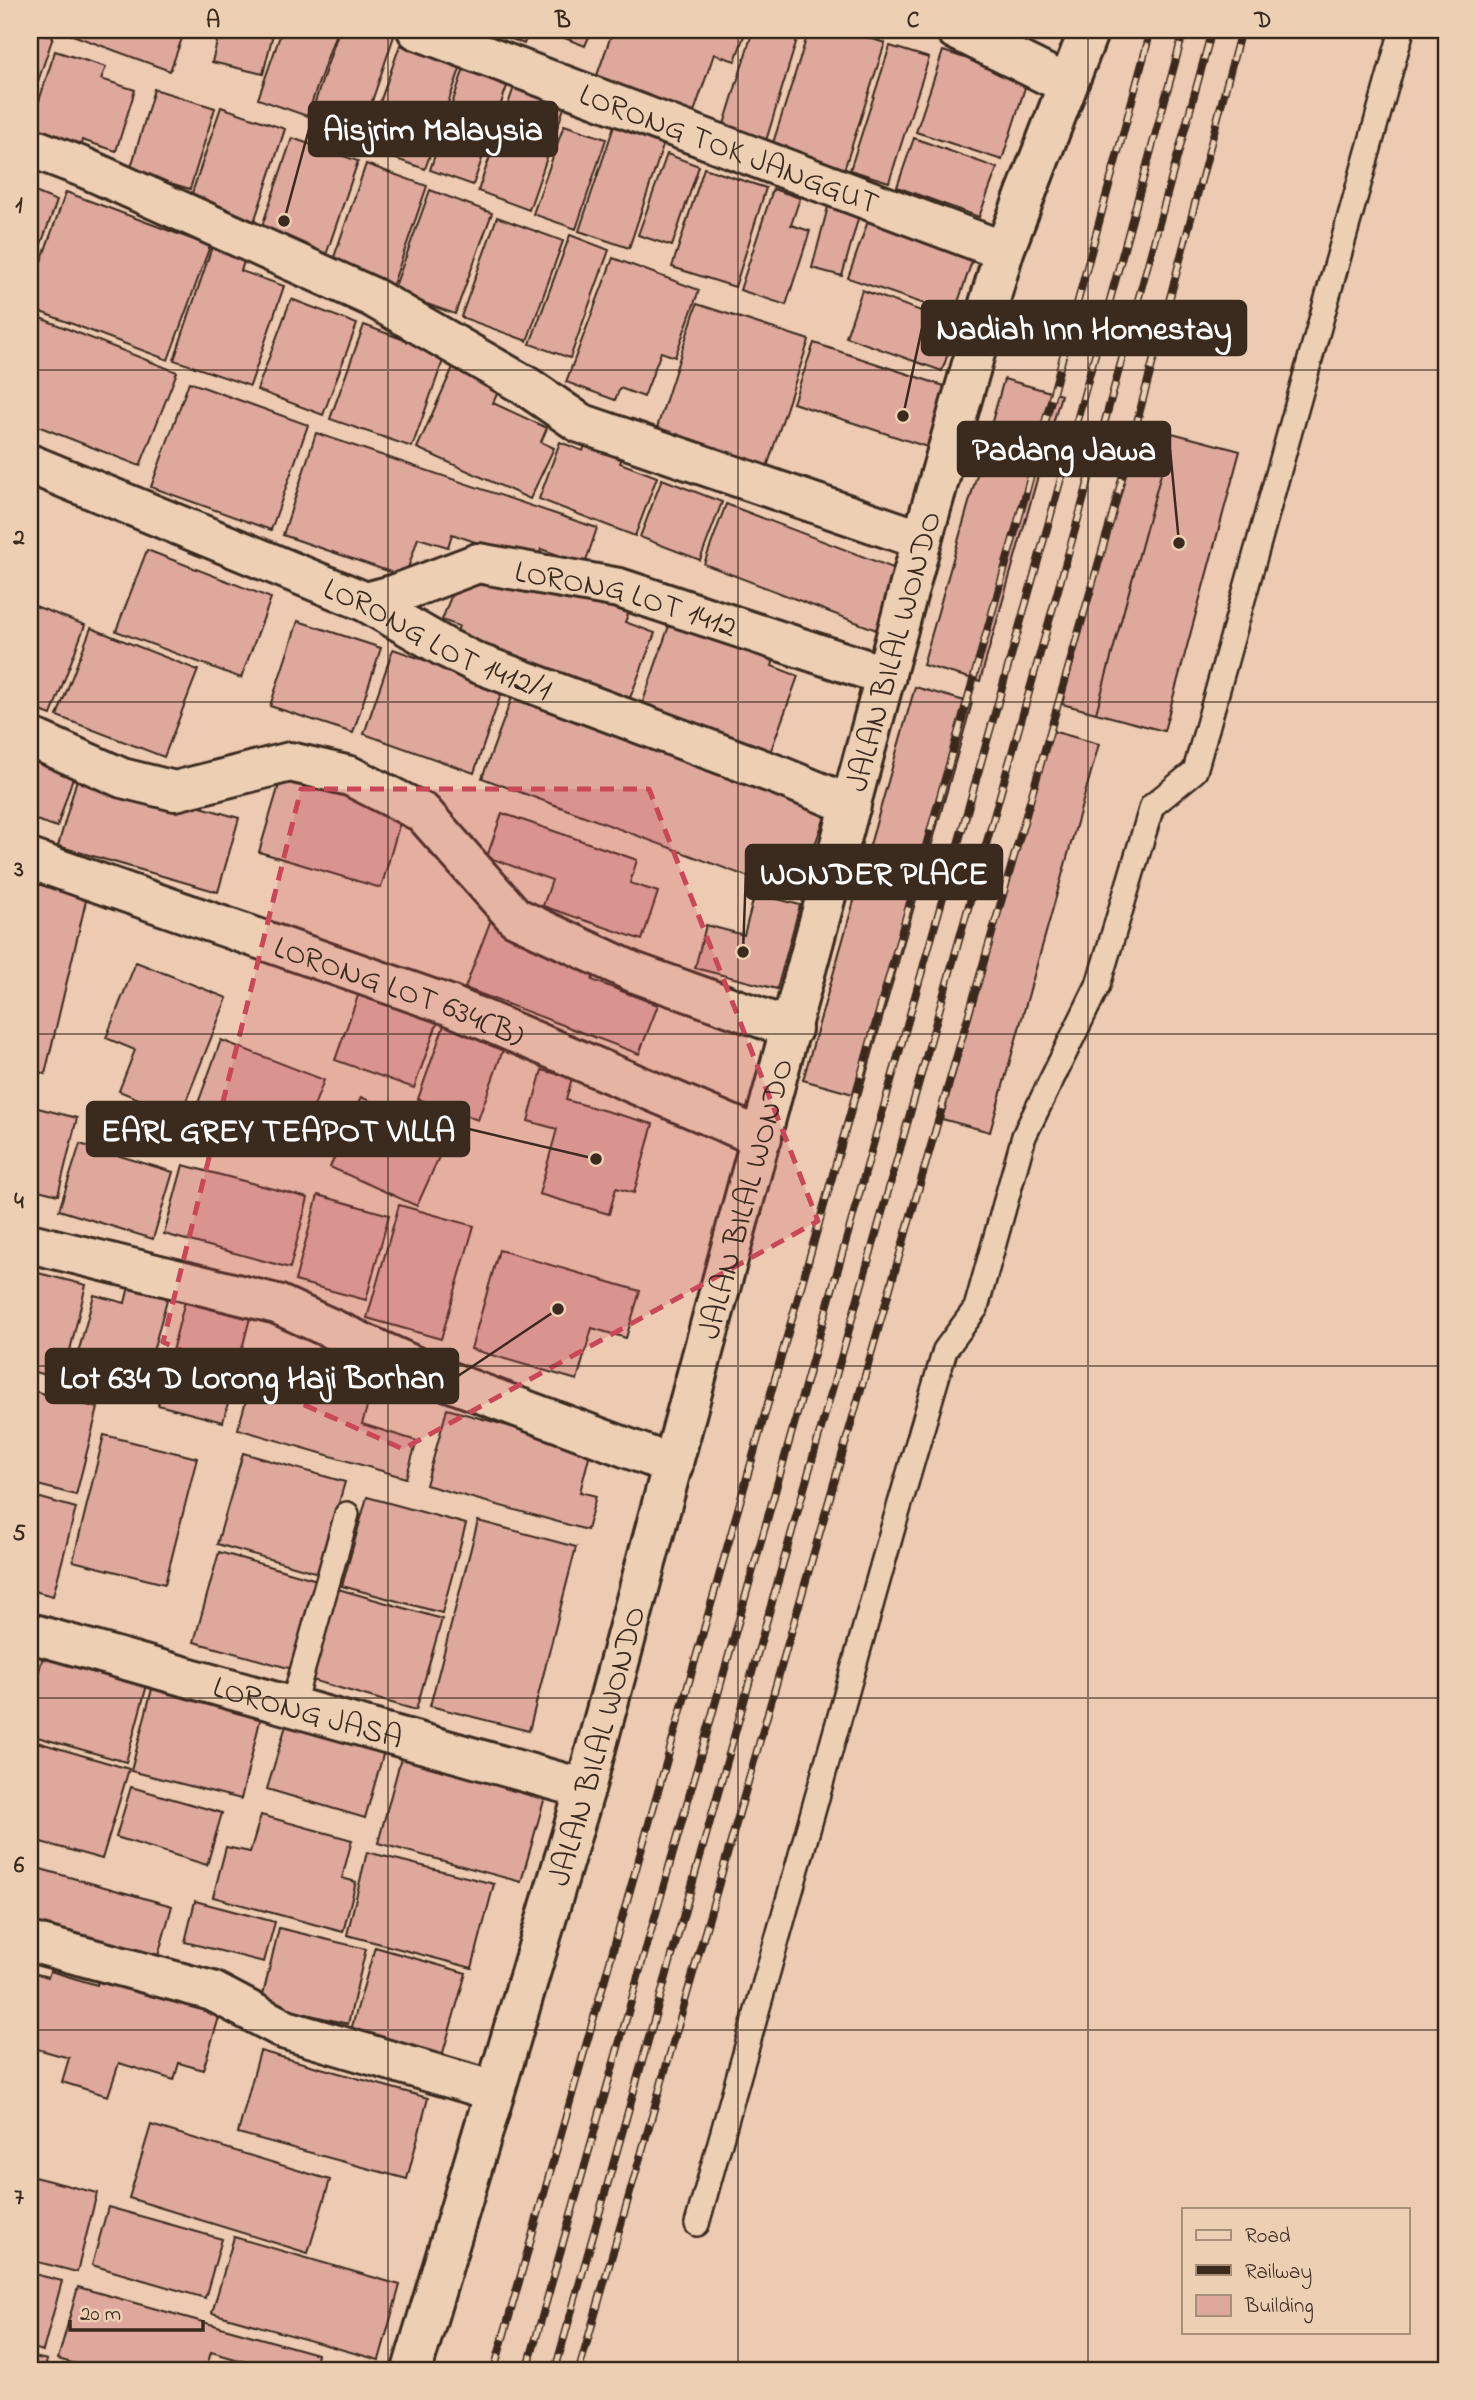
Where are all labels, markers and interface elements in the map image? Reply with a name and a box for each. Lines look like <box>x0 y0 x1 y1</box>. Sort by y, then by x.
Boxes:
text: A <box>206 5 220 38</box>
text: B <box>554 5 571 38</box>
text: C <box>907 5 920 38</box>
text: D <box>1254 5 1271 38</box>
street label: LORONG TOK JANGGUT <box>572 73 885 229</box>
callout: Aisjrim Malaysia <box>309 102 557 156</box>
text: Aisjrim Malaysia <box>323 108 543 157</box>
text: 1 <box>15 190 23 223</box>
callout: Nadiah Inn Homestay <box>922 301 1246 355</box>
text: Nadiah Inn Homestay <box>936 307 1232 356</box>
callout: Padang Jawa <box>958 422 1170 476</box>
text: Padang Jawa <box>972 428 1156 477</box>
street label: JALAN BILAL WONDO <box>835 506 956 797</box>
text: 2 <box>12 522 25 555</box>
street label: LORONG LOT 1412 <box>511 550 742 652</box>
street label: LORONG LOT 1412/1 <box>316 567 557 716</box>
callout: WONDER PLACE <box>746 845 1002 899</box>
text: WONDER PLACE <box>760 852 988 900</box>
text: 3 <box>13 854 24 887</box>
street label: LORONG LOT 634(B) <box>267 926 531 1061</box>
street label: JALAN BILAL WONDO <box>687 1054 808 1345</box>
callout: EARL GREY TEAPOT VILLA <box>87 1102 469 1156</box>
text: EARL GREY TEAPOT VILLA <box>101 1109 455 1157</box>
text: 4 <box>14 1186 24 1219</box>
callout: Lot 634 D Lorong Haji Borhan <box>46 1349 458 1403</box>
text: Lot 634 D Lorong Haji Borhan <box>60 1356 444 1405</box>
text: 5 <box>12 1518 26 1551</box>
street label: JALAN BILAL WONDO <box>537 1601 660 1892</box>
street label: LORONG JASA <box>207 1666 408 1764</box>
text: 6 <box>14 1850 25 1883</box>
text: 7 <box>14 2182 24 2215</box>
legend <box>1182 2208 1410 2334</box>
text: Road <box>1245 2222 1291 2252</box>
text: Railway <box>1245 2258 1312 2290</box>
scale bar <box>70 2288 203 2332</box>
text: Building <box>1244 2292 1314 2324</box>
text: 20 m <box>80 2300 121 2330</box>

